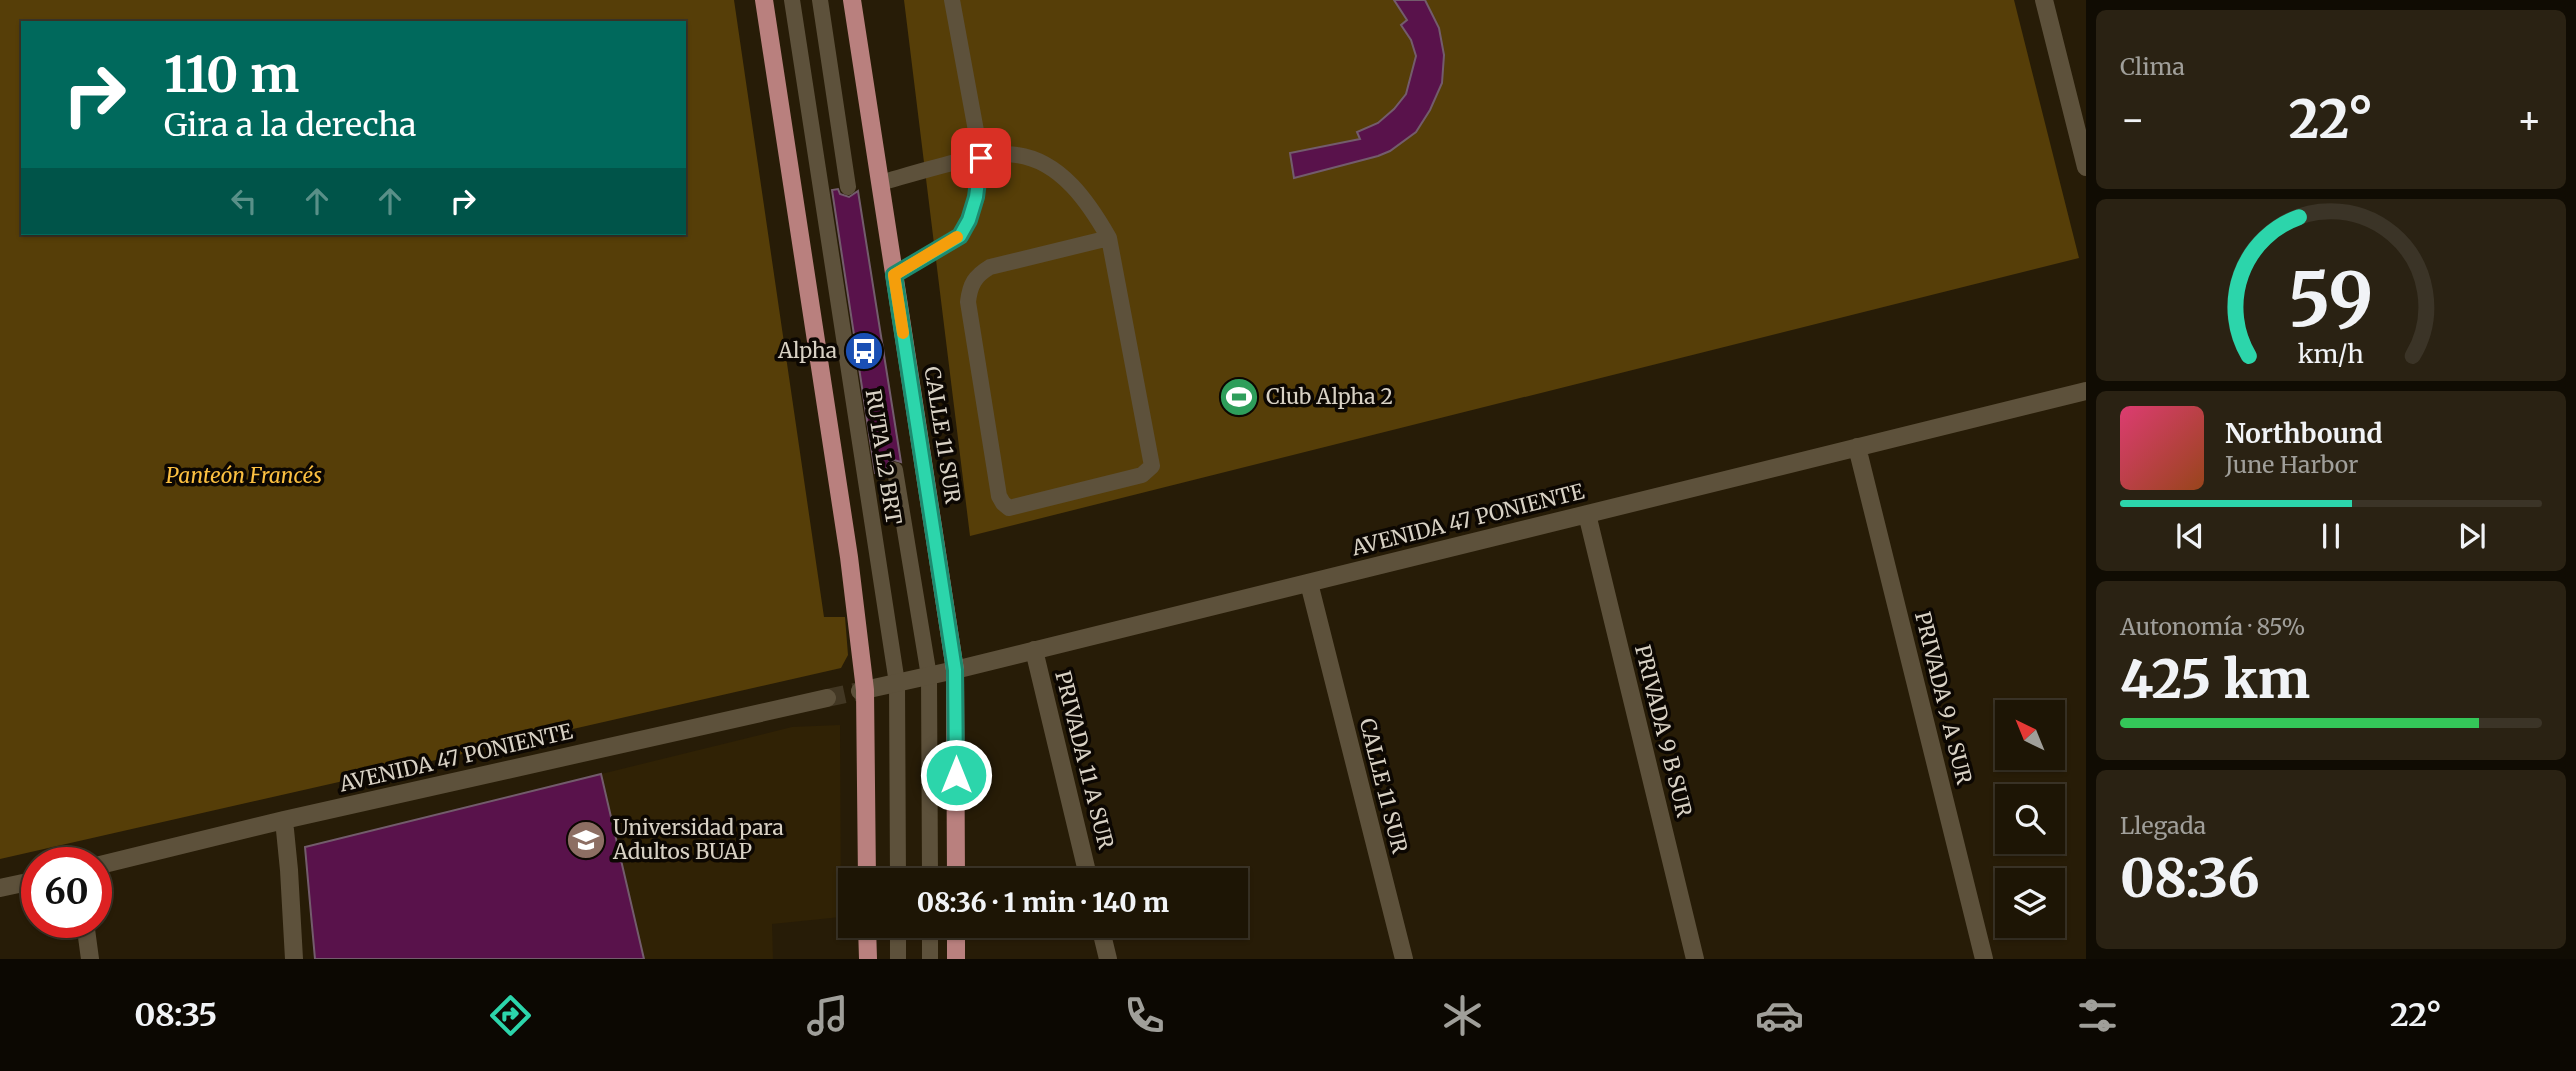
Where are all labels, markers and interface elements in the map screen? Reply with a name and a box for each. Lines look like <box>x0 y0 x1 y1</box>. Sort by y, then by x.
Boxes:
text: 110 m <box>164 44 299 105</box>
icon: right <box>49 49 140 140</box>
text: Clima <box>2120 52 2185 81</box>
text: 22° <box>2289 87 2373 152</box>
text: − <box>2120 96 2145 143</box>
text: + <box>2517 96 2542 143</box>
text: Gira a la derecha <box>164 105 417 145</box>
pin <box>951 128 1011 188</box>
icon: arrive <box>962 139 1000 177</box>
icon: left <box>225 182 263 220</box>
icon: ahead <box>298 182 336 220</box>
icon: ahead <box>371 182 409 220</box>
icon: right <box>444 182 482 220</box>
text: 59 <box>2288 255 2374 347</box>
bus stop icon: Alpha <box>843 330 885 372</box>
place label: Alpha <box>777 337 837 364</box>
text: km/h <box>2298 338 2364 370</box>
street label: CALLE 11 SUR <box>918 364 967 506</box>
sports icon: Club Alpha 2 <box>1218 376 1260 418</box>
place label: Club Alpha 2 <box>1266 383 1393 410</box>
street label: RUTA L2 BRT <box>859 387 908 527</box>
text: Northbound <box>2225 417 2383 450</box>
text: June Harbor <box>2225 450 2358 479</box>
park label: Panteón Francés <box>166 462 322 489</box>
street label: AVENIDA 47 PONIENTE <box>1348 477 1587 562</box>
icon: previous <box>2171 517 2209 555</box>
icon: pause <box>2312 517 2350 555</box>
icon: next <box>2453 517 2491 555</box>
street label: PRIVADA 9 A SUR <box>1909 609 1978 788</box>
text: Autonomía · 85% <box>2120 612 2305 641</box>
street label: PRIVADA 9 B SUR <box>1629 642 1698 820</box>
text: 425 km <box>2120 647 2310 712</box>
street label: PRIVADA 11 A SUR <box>1049 668 1120 852</box>
north arrow <box>1995 700 2065 770</box>
map controls <box>1995 700 2065 938</box>
street label: CALLE 11 SUR <box>1354 715 1413 857</box>
street label: AVENIDA 47 PONIENTE <box>336 717 576 798</box>
position arrow <box>919 738 993 812</box>
button: search <box>1995 784 2065 854</box>
text: Llegada <box>2120 811 2206 840</box>
place label: Universidad para Adultos BUAP <box>612 814 784 865</box>
school or university icon: Universidad para Adultos BUAP <box>565 819 607 861</box>
text: 08:36 <box>2120 846 2260 911</box>
speed limit sign: 60 <box>21 847 112 938</box>
button: layers <box>1995 868 2065 938</box>
text: 08:36 · 1 min · 140 m <box>917 886 1169 919</box>
icon: directions <box>486 991 535 1040</box>
icon: music <box>803 991 852 1040</box>
icon: phone <box>1120 991 1169 1040</box>
icon: climate <box>1438 991 1487 1040</box>
icon: car <box>1755 991 1804 1040</box>
icon: filters <box>2073 991 2122 1040</box>
text: 08:35 <box>134 995 217 1035</box>
text: 22° <box>2390 995 2442 1035</box>

